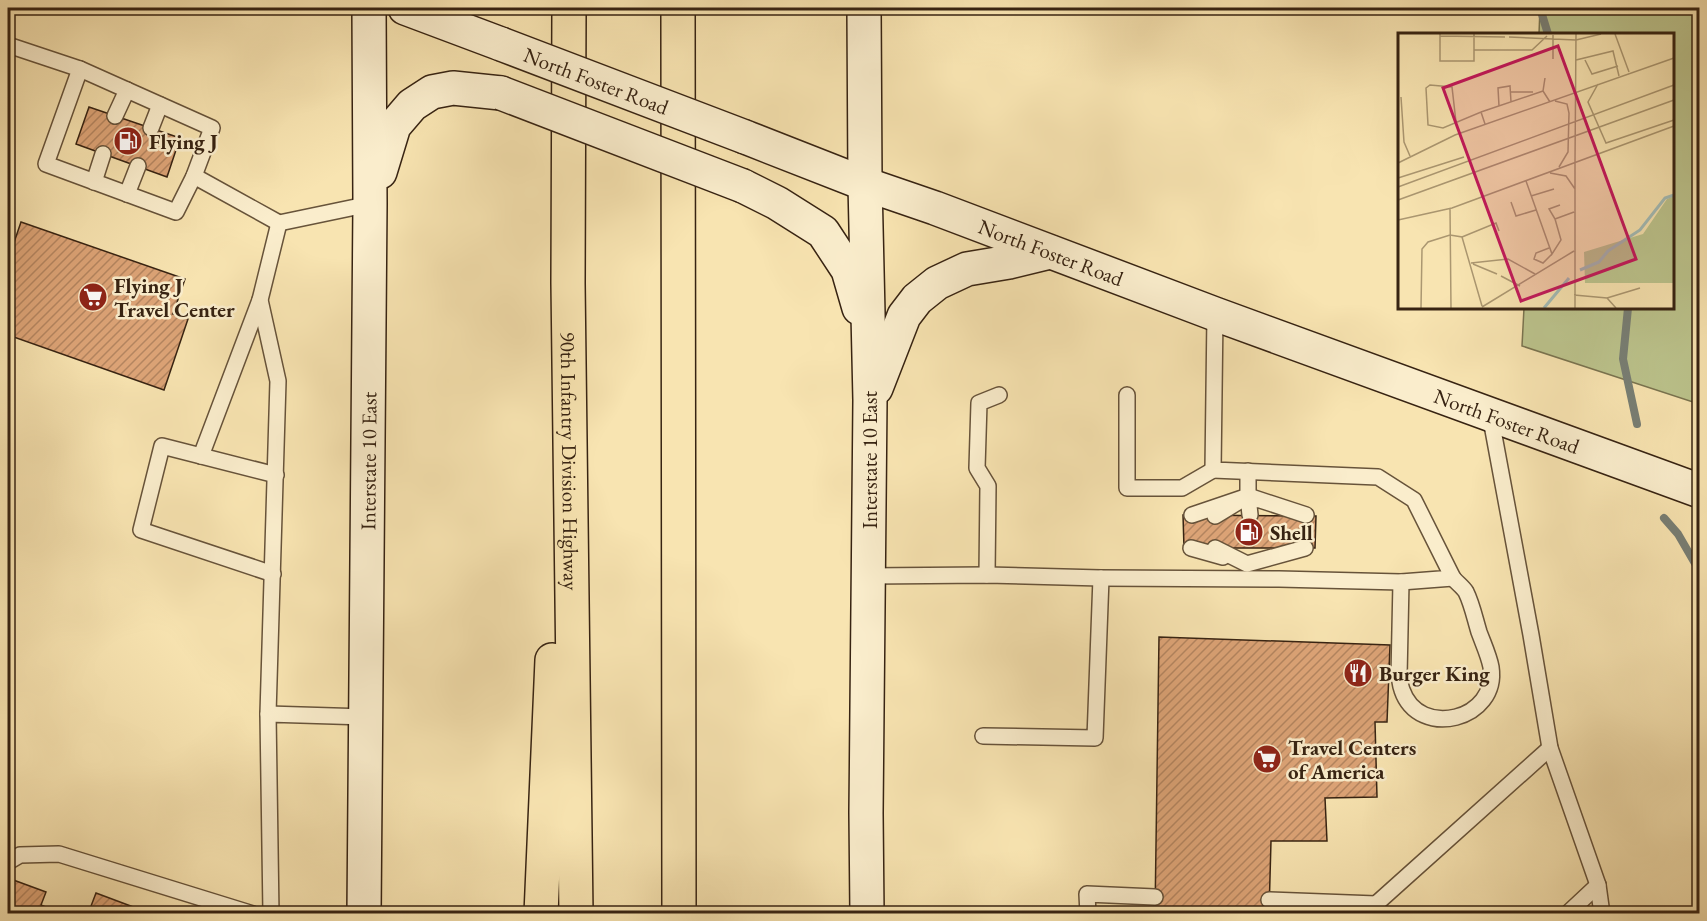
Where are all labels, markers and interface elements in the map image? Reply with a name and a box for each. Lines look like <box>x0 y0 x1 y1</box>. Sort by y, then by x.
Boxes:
inset map <box>1398 33 1674 309</box>
street label: North Foster Road <box>520 40 673 120</box>
fuel station icon: Flying J <box>112 125 144 157</box>
place label: Flying J <box>149 128 218 155</box>
street label: North Foster Road <box>975 212 1128 292</box>
place label: Flying J Travel Center <box>114 272 235 323</box>
supermarket icon: Flying J Travel Center <box>77 281 109 313</box>
street label: 90th Infantry Division Highway <box>555 331 585 591</box>
street label: North Foster Road <box>1430 382 1584 460</box>
street label: Interstate 10 East <box>856 390 883 529</box>
street label: Interstate 10 East <box>354 391 382 530</box>
fuel station icon: Shell <box>1233 516 1265 548</box>
place label: Shell <box>1270 519 1313 546</box>
restaurant icon: Burger King <box>1342 657 1374 689</box>
place label: Burger King <box>1379 660 1490 687</box>
place label: Travel Centers of America <box>1288 734 1416 785</box>
supermarket icon: Travel Centers of America <box>1251 743 1283 775</box>

